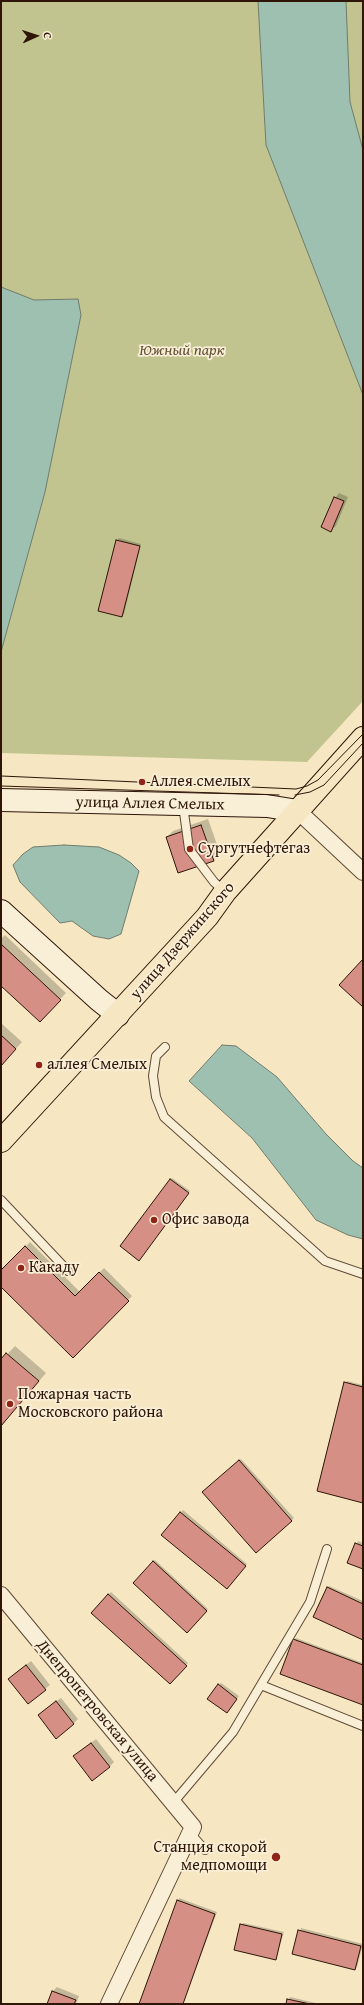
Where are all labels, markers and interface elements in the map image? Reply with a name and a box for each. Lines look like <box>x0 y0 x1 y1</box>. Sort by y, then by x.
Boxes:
north arrow <box>16 16 56 56</box>
text: С <box>40 32 56 39</box>
park label: Южный парк <box>139 341 225 361</box>
place label: Аллея смелых <box>150 772 251 792</box>
marker: Аллея смелых <box>137 777 147 787</box>
street label: улица Аллея Смелых <box>75 793 225 815</box>
place label: Сургутнефтегаз <box>198 839 310 859</box>
marker: Сургутнефтегаз <box>185 844 195 854</box>
street label: улица Дзержинского <box>127 878 239 1004</box>
place label: аллея Смелых <box>47 1055 147 1075</box>
marker: аллея Смелых <box>34 1060 44 1070</box>
place label: Офис завода <box>162 1210 249 1230</box>
marker: Офис завода <box>149 1215 159 1225</box>
place label: Какаду <box>29 1258 79 1278</box>
marker: Какаду <box>16 1263 26 1273</box>
place label: Пожарная часть Московского района <box>18 1385 163 1423</box>
marker: Пожарная часть Московского района <box>5 1399 15 1409</box>
street label: Днепропетровская улица <box>32 1636 162 1786</box>
place label: Станция скорой медпомощи <box>153 1838 267 1876</box>
marker: Станция скорой медпомощи <box>270 1851 282 1863</box>

